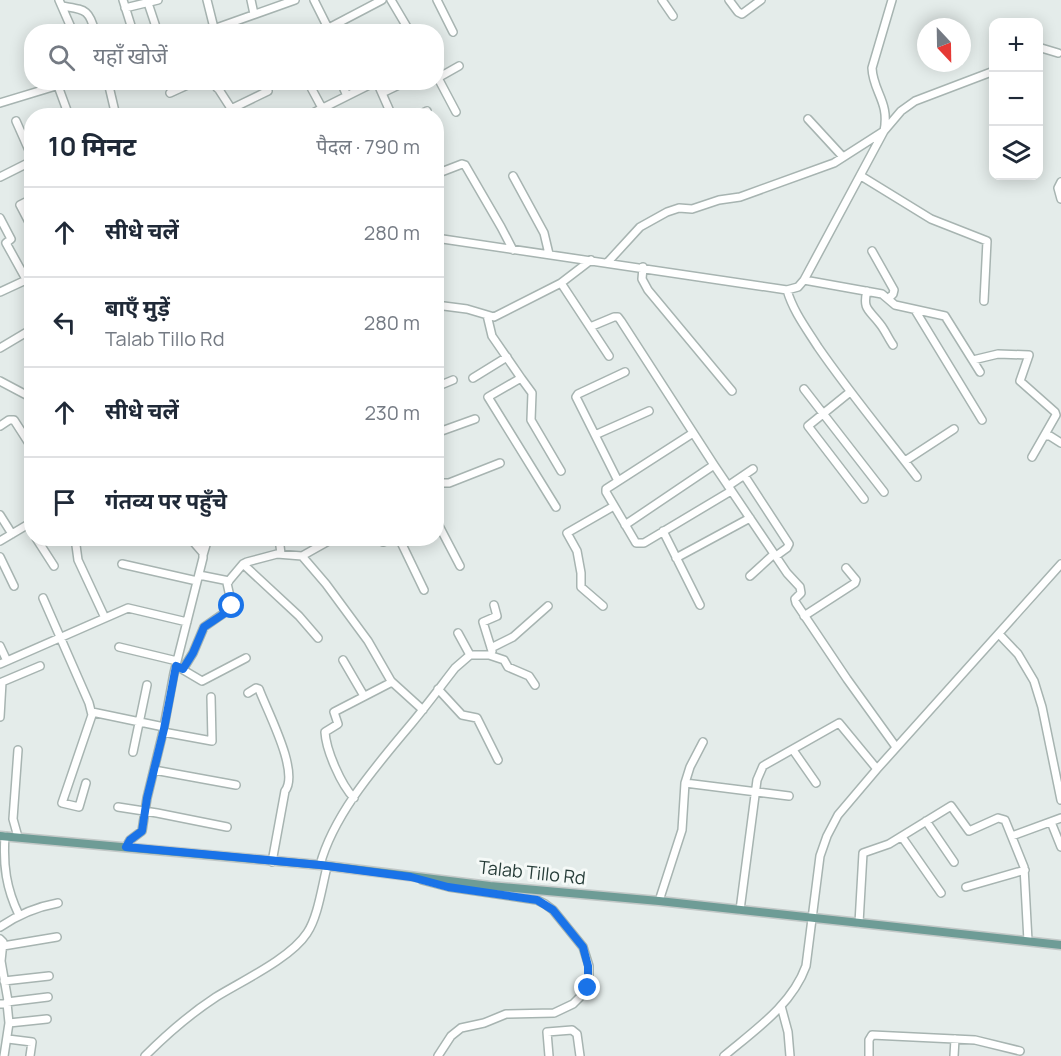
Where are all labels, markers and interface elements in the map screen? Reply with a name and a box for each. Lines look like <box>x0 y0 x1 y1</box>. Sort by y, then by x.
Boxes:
north arrow <box>917 18 971 72</box>
map controls <box>989 18 1043 180</box>
button: + <box>989 18 1043 72</box>
search box <box>24 24 444 90</box>
icon: search <box>45 41 78 74</box>
text: यहाँ खोजें <box>93 41 168 71</box>
button: − <box>989 72 1043 126</box>
button: layers <box>989 126 1043 180</box>
text: 10 मिनट <box>48 128 136 164</box>
text: पैदल · 790 m <box>316 133 420 160</box>
icon: ahead <box>48 216 81 249</box>
text: सीधे चलें <box>105 216 179 246</box>
text: 280 m <box>364 219 420 246</box>
text: बाएँ मुड़ें <box>105 293 170 323</box>
icon: left <box>48 306 81 339</box>
text: 280 m <box>364 309 420 336</box>
text: Talab Tillo Rd <box>105 325 225 352</box>
icon: ahead <box>48 396 81 429</box>
text: सीधे चलें <box>105 396 179 426</box>
text: 230 m <box>364 399 420 426</box>
icon: arrive <box>48 486 81 519</box>
text: गंतव्य पर पहुँचे <box>105 486 227 516</box>
route start <box>218 592 244 618</box>
street label: Talab Tillo Rd <box>477 854 587 890</box>
route end <box>574 974 600 1000</box>

